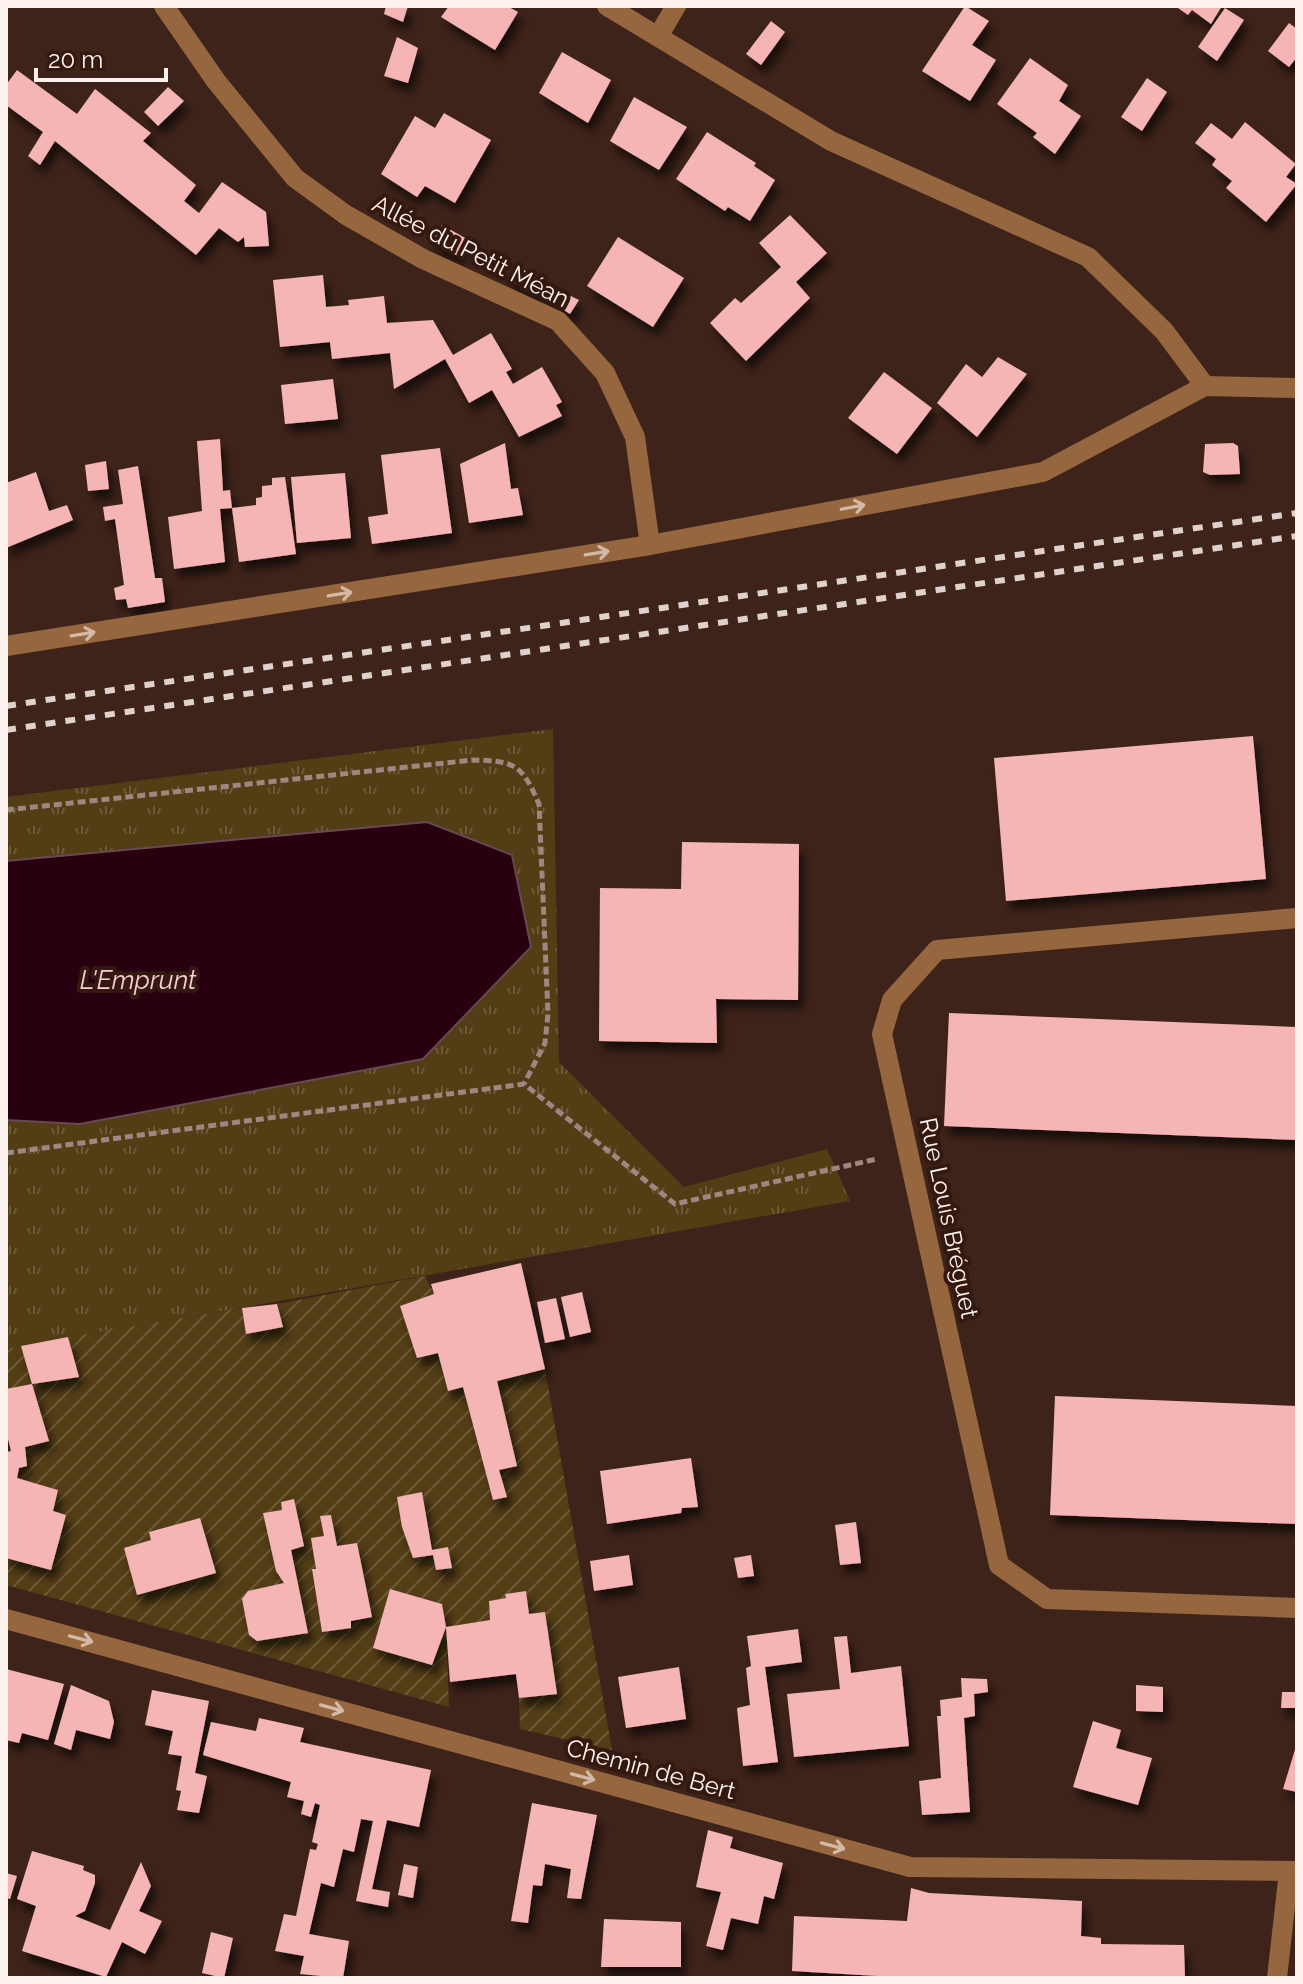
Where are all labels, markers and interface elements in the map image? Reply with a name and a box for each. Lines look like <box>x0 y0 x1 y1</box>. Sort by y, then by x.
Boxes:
scale bar <box>36 32 166 82</box>
text: 20 m <box>48 45 103 74</box>
street label: Allée du Petit Méan <box>368 189 574 313</box>
one-way arrow <box>839 499 865 514</box>
one-way arrow <box>584 545 609 560</box>
one-way arrow <box>327 586 352 601</box>
one-way arrow <box>70 626 95 641</box>
water label: L'Emprunt <box>80 965 197 995</box>
street label: Rue Louis Bréguet <box>914 1115 984 1321</box>
one-way arrow <box>68 1633 94 1648</box>
one-way arrow <box>318 1702 344 1717</box>
street label: Chemin de Bert <box>563 1733 739 1805</box>
one-way arrow <box>569 1771 595 1786</box>
one-way arrow <box>820 1840 846 1855</box>

